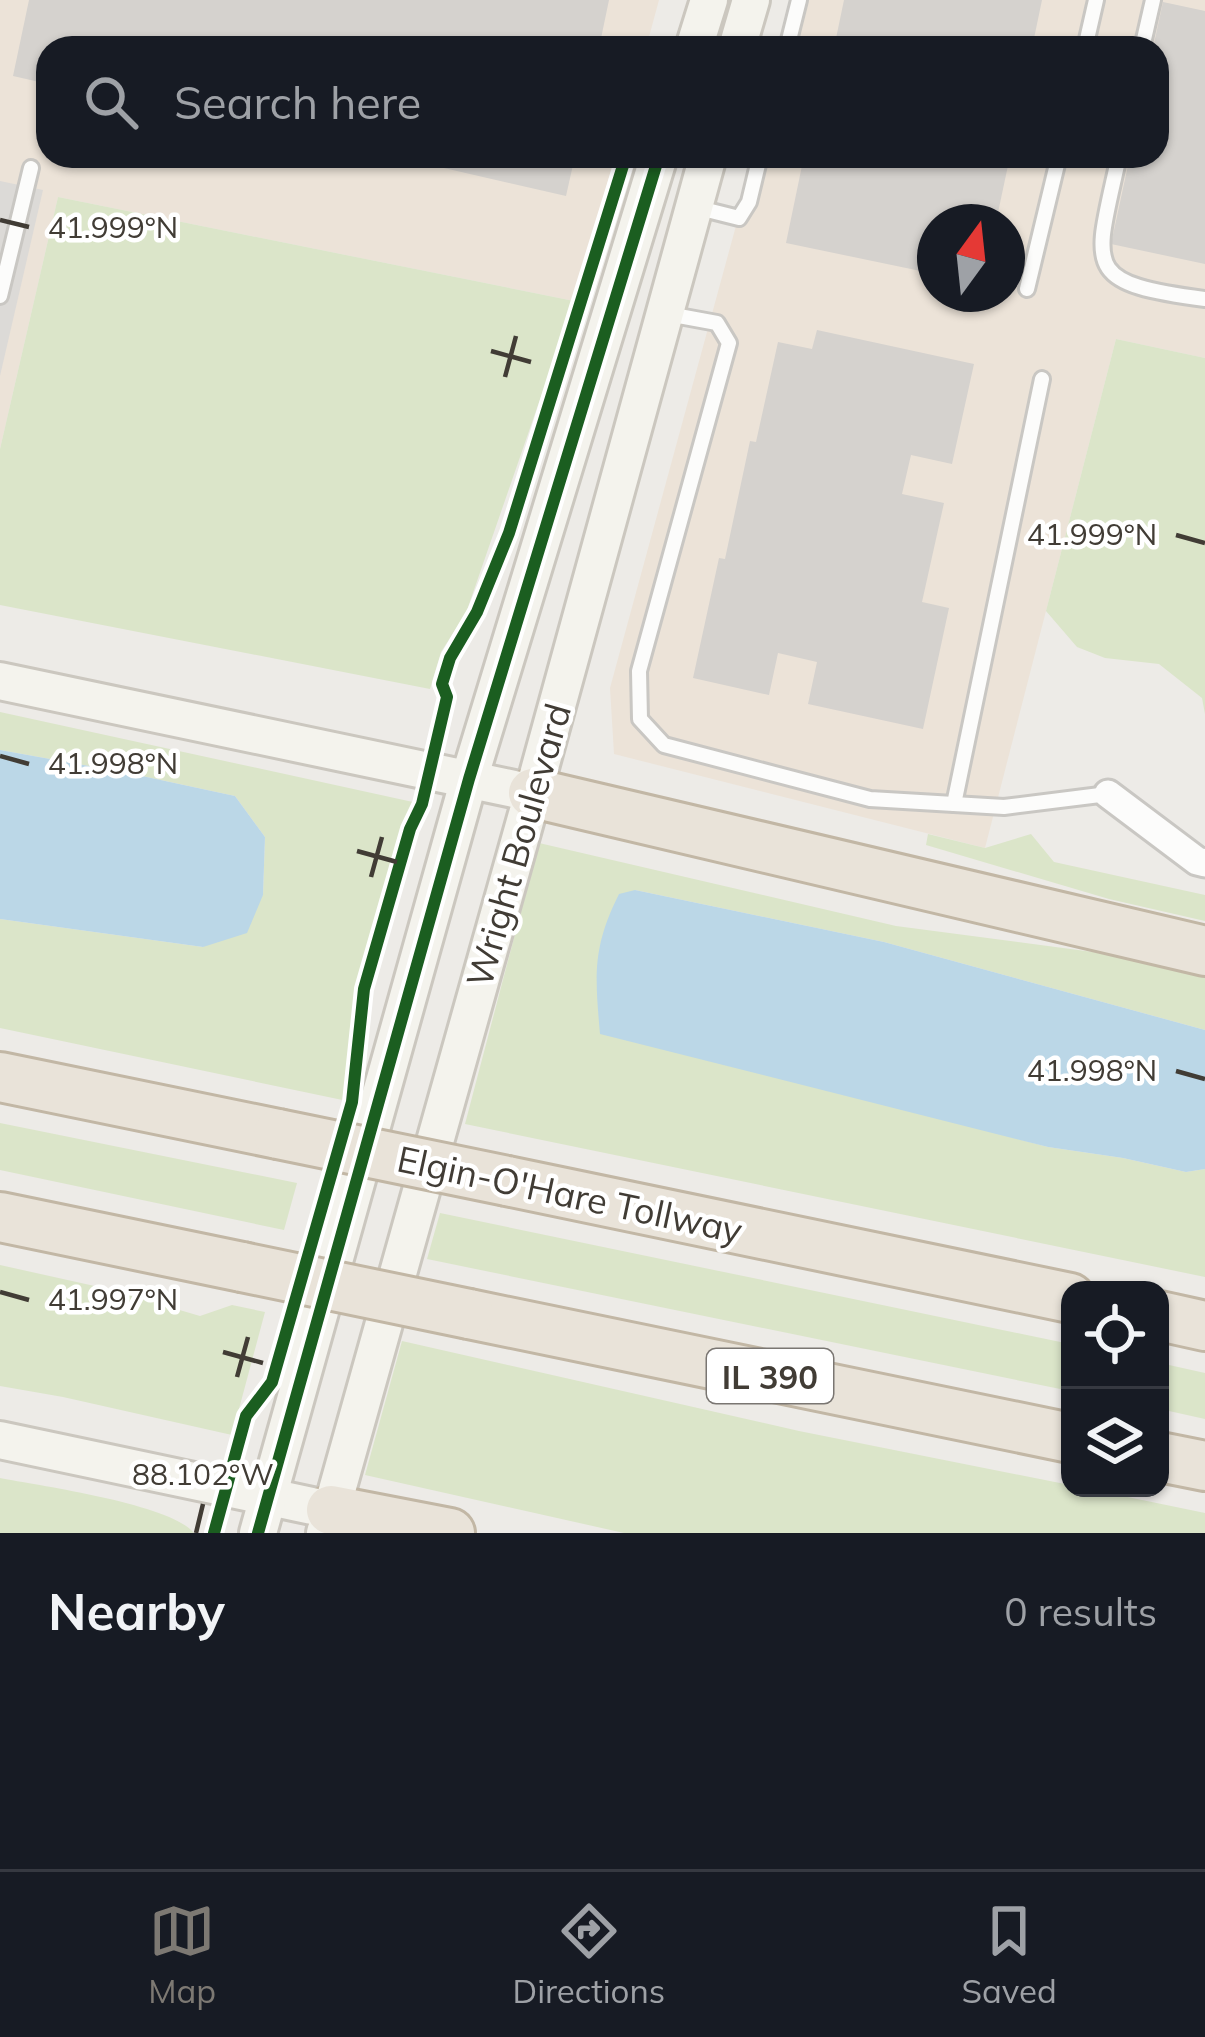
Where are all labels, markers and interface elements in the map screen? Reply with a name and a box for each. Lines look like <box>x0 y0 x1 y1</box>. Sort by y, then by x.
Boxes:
search box <box>36 36 1169 168</box>
icon: search <box>78 69 144 135</box>
text: Search here <box>174 74 421 130</box>
north arrow <box>917 204 1025 312</box>
text: 41.999°N <box>48 208 178 246</box>
text: 41.999°N <box>1027 515 1157 553</box>
street label: Wright Boulevard <box>456 698 580 992</box>
text: 41.998°N <box>48 744 178 782</box>
text: 41.998°N <box>1027 1051 1157 1089</box>
street label: Elgin-O'Hare Tollway <box>393 1135 747 1253</box>
text: 41.997°N <box>48 1280 178 1318</box>
map controls <box>1061 1281 1169 1497</box>
button: locate <box>1061 1281 1169 1389</box>
road number: IL 390 <box>707 1349 833 1403</box>
button: layers <box>1061 1389 1169 1497</box>
text: 88.102°W <box>132 1455 274 1493</box>
text: Nearby <box>48 1579 225 1643</box>
text: 0 results <box>1004 1587 1157 1636</box>
tab: Map <box>148 1898 216 2011</box>
tab: Directions <box>513 1898 665 2011</box>
tab: Saved <box>962 1898 1057 2011</box>

